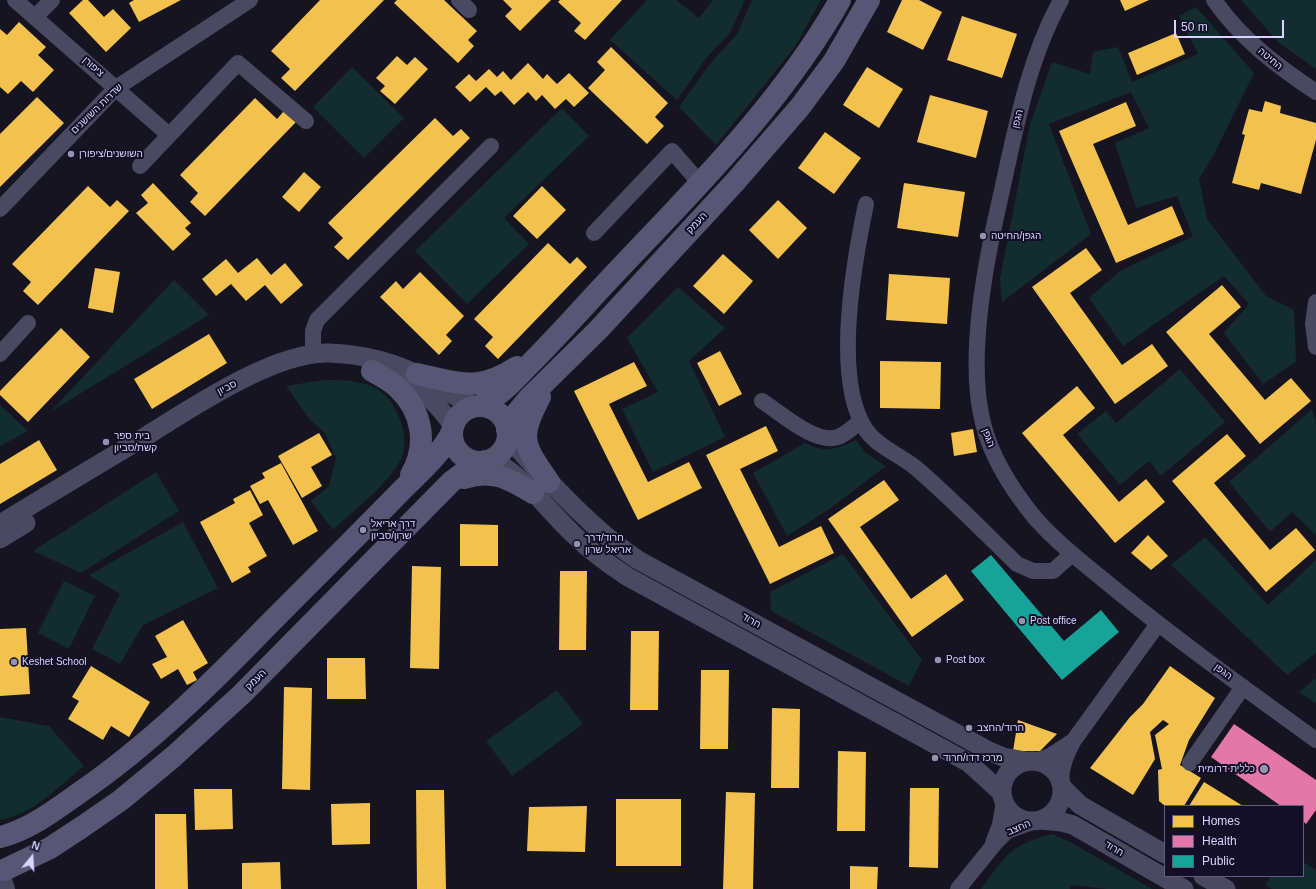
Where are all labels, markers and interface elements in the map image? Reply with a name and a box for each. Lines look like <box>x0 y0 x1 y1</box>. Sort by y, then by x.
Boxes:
scale bar <box>1176 12 1286 38</box>
text: 50 m <box>1181 20 1208 34</box>
street label: החיטה <box>1255 45 1285 73</box>
street label: ציפורן <box>80 54 106 80</box>
street label: שדרות השושנים <box>69 81 125 137</box>
street label: הגפן <box>1010 108 1026 130</box>
place label: השושנים/ציפורן <box>79 148 143 160</box>
marker: השושנים/ציפורן <box>66 149 76 159</box>
street label: העמק <box>684 210 710 236</box>
place label: הגפן/החיטה <box>991 230 1041 242</box>
marker: הגפן/החיטה <box>978 231 988 241</box>
street label: סביון <box>215 378 239 398</box>
street label: הגפן <box>979 427 997 449</box>
place label: בית ספר קשת/סביון <box>114 430 157 454</box>
marker: בית ספר קשת/סביון <box>101 437 111 447</box>
place label: דרך אריאל שרון/סביון <box>371 518 415 542</box>
marker: דרך אריאל שרון/סביון <box>358 525 368 535</box>
place label: חרוד/דרך אריאל שרון <box>585 532 631 556</box>
marker: חרוד/דרך אריאל שרון <box>572 539 582 549</box>
street label: חרוד <box>739 611 763 631</box>
place label: Post office <box>1030 615 1077 627</box>
marker: Post office <box>1017 616 1027 626</box>
place label: Post box <box>946 654 985 666</box>
marker: Post box <box>933 655 943 665</box>
place label: Keshet School <box>22 656 86 668</box>
marker: Keshet School <box>9 657 19 667</box>
street label: הגפן <box>1212 661 1234 683</box>
street label: העמק <box>243 667 269 693</box>
place label: חרוד/החצב <box>977 722 1024 734</box>
marker: חרוד/החצב <box>964 723 974 733</box>
place label: מרכז דדו/חרוד <box>943 752 1003 764</box>
marker: מרכז דדו/חרוד <box>930 753 940 763</box>
place label: כללית דרומית <box>1198 763 1255 775</box>
marker: כללית דרומית <box>1258 763 1270 775</box>
legend <box>1164 805 1304 877</box>
text: Homes <box>1202 814 1240 828</box>
street label: החצב <box>1005 818 1033 838</box>
text: Health <box>1202 834 1237 848</box>
north arrow <box>12 837 52 877</box>
text: N <box>30 839 41 853</box>
street label: חרוד <box>1102 839 1126 859</box>
text: Public <box>1202 854 1235 868</box>

